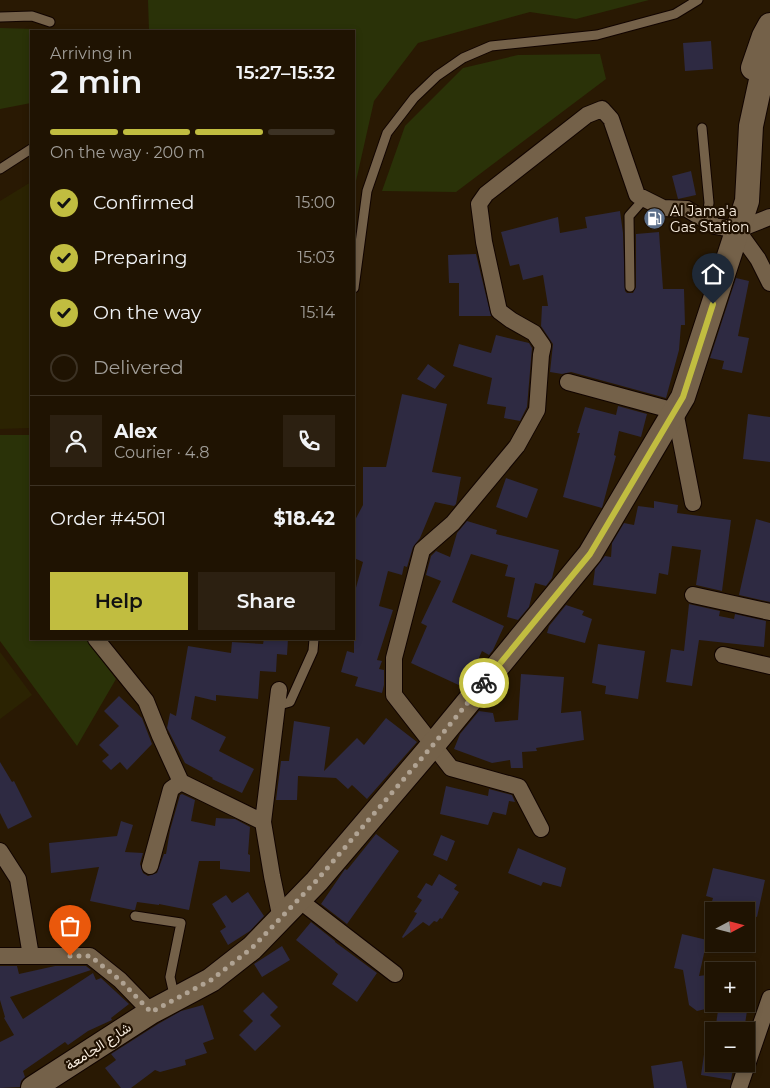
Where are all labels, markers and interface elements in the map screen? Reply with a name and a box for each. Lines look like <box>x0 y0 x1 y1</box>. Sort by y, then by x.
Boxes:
text: Arriving in <box>50 44 132 63</box>
text: 15:27–15:32 <box>236 61 335 84</box>
text: 2 min <box>50 62 142 101</box>
text: On the way · 200 m <box>50 143 205 162</box>
icon: check <box>50 189 78 217</box>
text: Confirmed <box>93 191 194 214</box>
text: 15:00 <box>296 193 335 212</box>
place label: Al Jama'a Gas Station <box>670 202 750 236</box>
fuel station icon: Al Jama'a Gas Station <box>642 207 666 231</box>
icon: check <box>50 244 78 272</box>
text: Preparing <box>93 246 188 269</box>
text: 15:03 <box>297 248 335 267</box>
pin <box>692 253 734 304</box>
icon: home <box>699 260 727 288</box>
icon: check <box>50 299 78 327</box>
text: On the way <box>93 301 201 324</box>
text: 15:14 <box>300 303 335 322</box>
text: Delivered <box>93 356 184 379</box>
button: person <box>50 415 102 467</box>
button: phone <box>283 415 335 467</box>
text: Alex <box>114 420 157 443</box>
text: Courier · 4.8 <box>114 443 210 462</box>
text: Order #4501 <box>50 507 166 530</box>
text: $18.42 <box>274 507 335 530</box>
button: Help <box>50 572 188 630</box>
button: Share <box>198 572 335 630</box>
courier <box>459 658 509 708</box>
icon: bike <box>470 669 498 697</box>
north arrow <box>705 902 755 952</box>
map controls <box>705 902 755 1072</box>
pin <box>49 905 91 956</box>
icon: bag <box>56 912 84 940</box>
button: + <box>705 962 755 1012</box>
street label: شارع الجامعة <box>62 1018 135 1076</box>
button: − <box>705 1022 755 1072</box>

